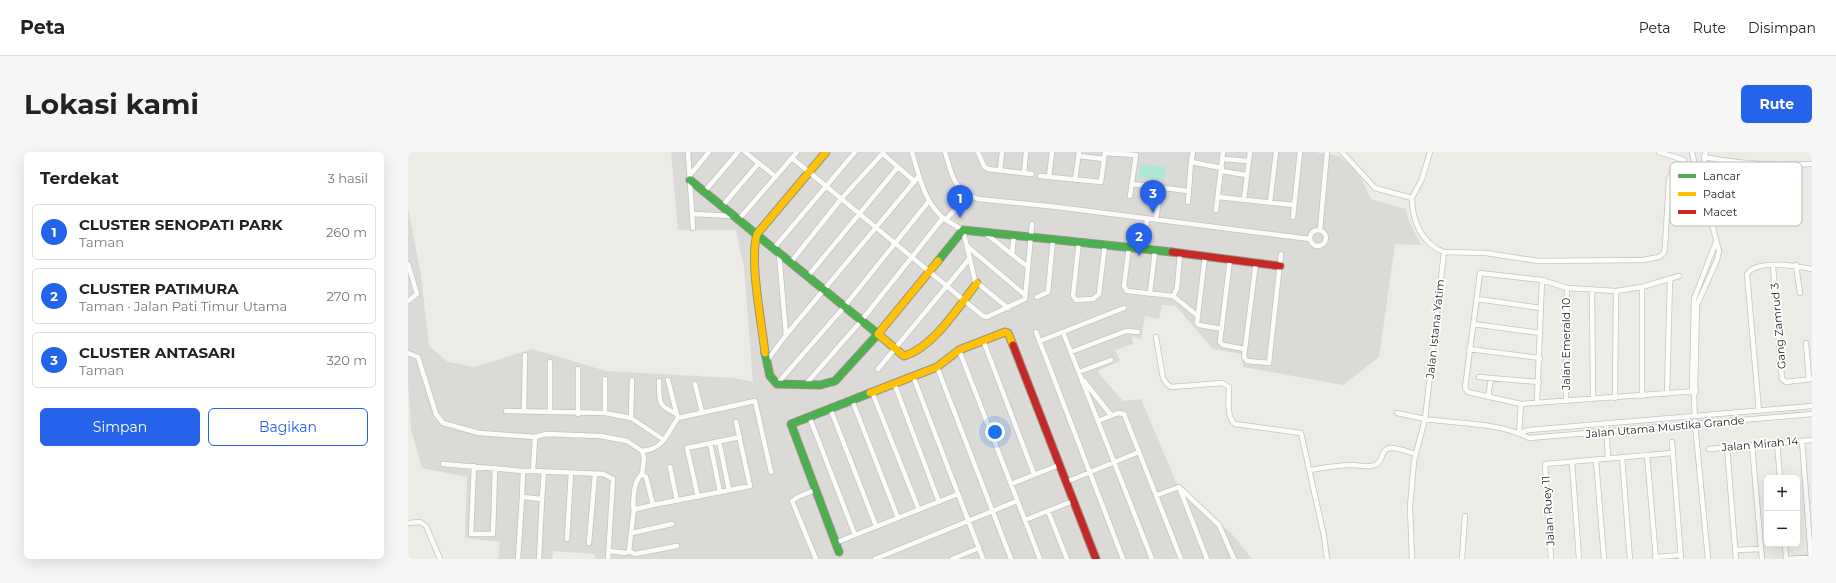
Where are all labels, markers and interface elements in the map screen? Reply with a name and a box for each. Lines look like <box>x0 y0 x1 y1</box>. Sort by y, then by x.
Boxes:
text: Peta <box>20 16 65 39</box>
text: Peta <box>1639 19 1671 37</box>
text: Rute <box>1693 19 1726 37</box>
text: Disimpan <box>1748 19 1816 37</box>
button: Rute <box>1741 85 1812 123</box>
text: Lokasi kami <box>24 87 199 121</box>
legend <box>1670 162 1802 226</box>
text: Terdekat <box>40 168 119 188</box>
text: Lancar <box>1703 169 1741 183</box>
text: 3 hasil <box>327 170 368 186</box>
pin: 3 <box>1140 180 1166 213</box>
pin: 1 <box>947 185 973 218</box>
text: Padat <box>1703 187 1736 201</box>
text: Macet <box>1703 205 1738 219</box>
text: CLUSTER SENOPATI PARK <box>79 215 283 234</box>
pin: 2 <box>1126 223 1152 256</box>
text: 1 <box>51 224 57 240</box>
text: 260 m <box>326 224 367 240</box>
text: Taman <box>79 234 124 250</box>
text: CLUSTER PATIMURA <box>79 279 239 298</box>
street label: Jalan Istana Yatim <box>1423 279 1447 380</box>
street label: Gang Zamrud 3 <box>1767 282 1789 370</box>
text: 2 <box>50 288 58 304</box>
text: 270 m <box>326 288 367 304</box>
text: Taman · Jalan Pati Timur Utama <box>79 298 287 314</box>
street label: Jalan Emerald 10 <box>1559 298 1573 391</box>
text: CLUSTER ANTASARI <box>79 343 236 362</box>
text: 3 <box>50 352 58 368</box>
text: 320 m <box>327 352 367 368</box>
text: Taman <box>79 362 124 378</box>
button: Simpan <box>40 408 200 446</box>
button: Bagikan <box>208 408 368 446</box>
street label: Jalan Utama Mustika Grande <box>1584 413 1745 441</box>
your location <box>985 422 1005 442</box>
street label: Jalan Mirah 14 <box>1720 434 1800 454</box>
street label: Jalan Ruey 11 <box>1539 475 1558 548</box>
map controls <box>1764 475 1800 547</box>
button: + <box>1764 475 1800 511</box>
button: − <box>1764 511 1800 547</box>

